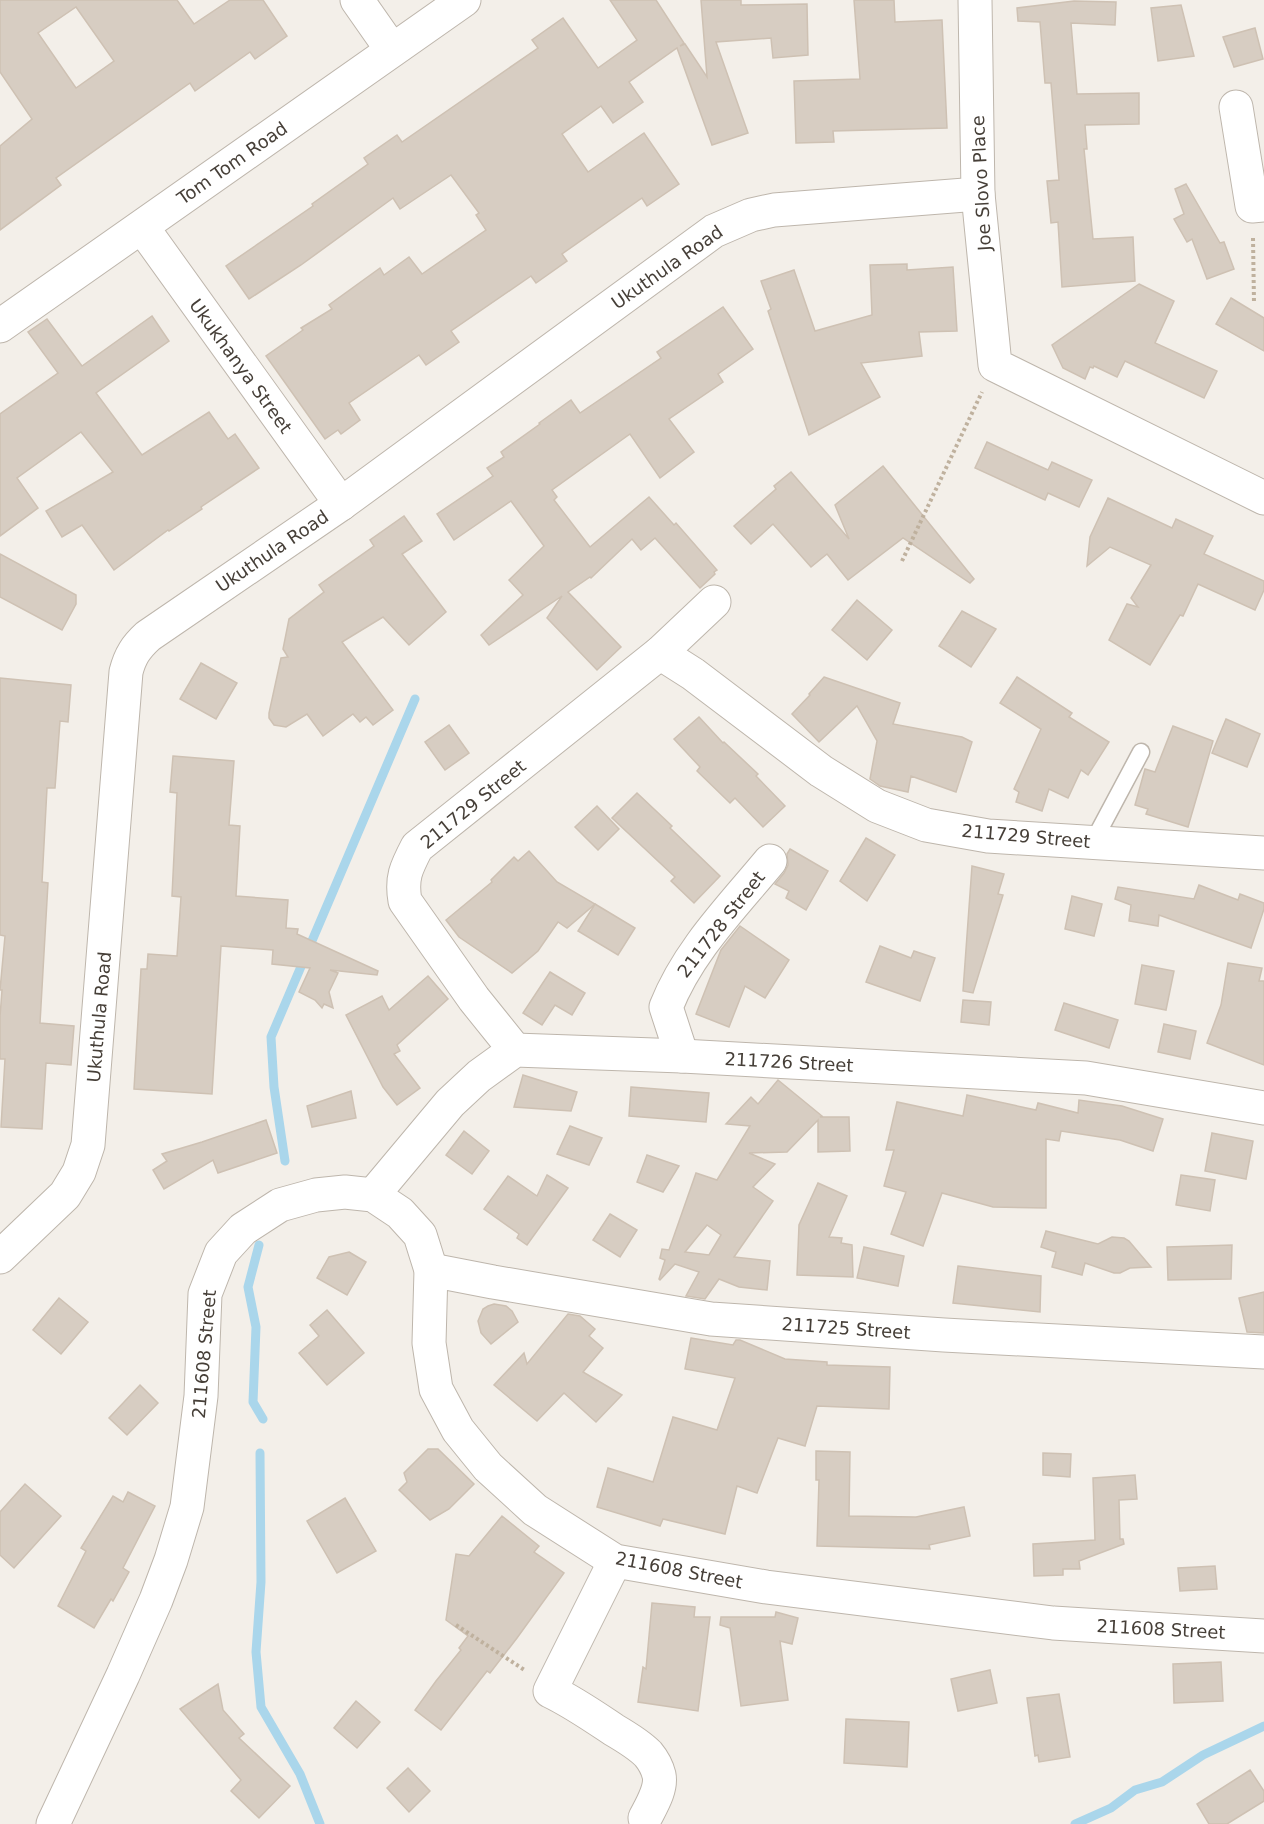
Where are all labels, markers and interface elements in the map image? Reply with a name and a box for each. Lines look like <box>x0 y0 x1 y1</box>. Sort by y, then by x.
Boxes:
street label: Joe Slovo Place <box>967 115 995 252</box>
street label: Tom Tom Road <box>172 117 291 209</box>
street label: Ukuthula Road <box>607 221 727 313</box>
street label: Ukukhanya Street <box>185 295 297 437</box>
street label: Ukuthula Road <box>212 506 332 596</box>
street label: 211729 Street <box>416 755 530 853</box>
street label: 211729 Street <box>961 820 1091 852</box>
street label: 211728 Street <box>673 867 769 981</box>
street label: Ukuthula Road <box>83 951 115 1083</box>
street label: 211726 Street <box>724 1048 854 1076</box>
street label: 211608 Street <box>188 1289 220 1419</box>
street label: 211725 Street <box>781 1313 911 1343</box>
street label: 211608 Street <box>614 1547 744 1593</box>
street label: 211608 Street <box>1096 1615 1226 1643</box>

